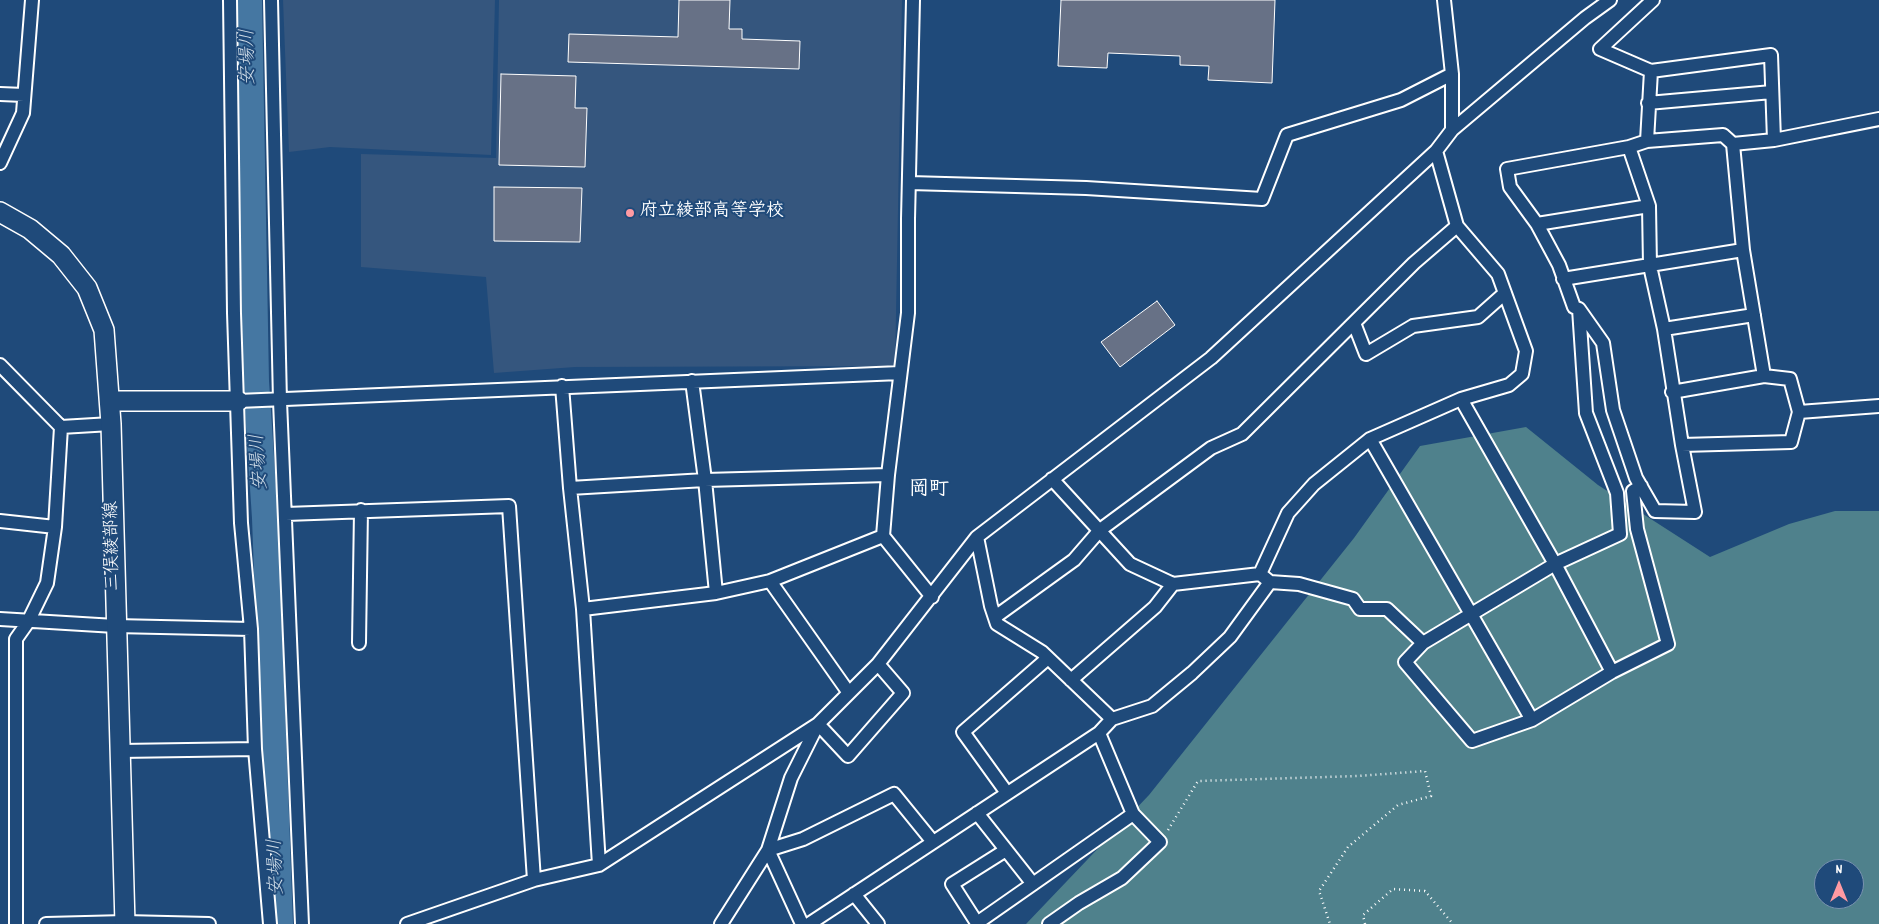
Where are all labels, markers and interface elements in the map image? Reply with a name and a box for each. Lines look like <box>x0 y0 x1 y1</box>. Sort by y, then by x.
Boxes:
water label: 安場川 <box>238 28 262 86</box>
place label: 府立綾部高等学校 <box>640 202 784 224</box>
marker: 府立綾部高等学校 <box>624 207 636 219</box>
water label: 安場川 <box>248 433 274 491</box>
district label: 岡町 <box>909 479 949 503</box>
street label: 三俣綾部線 <box>102 501 126 591</box>
water label: 安場川 <box>266 838 290 896</box>
north arrow <box>1814 859 1864 909</box>
text: N <box>1836 860 1842 880</box>

